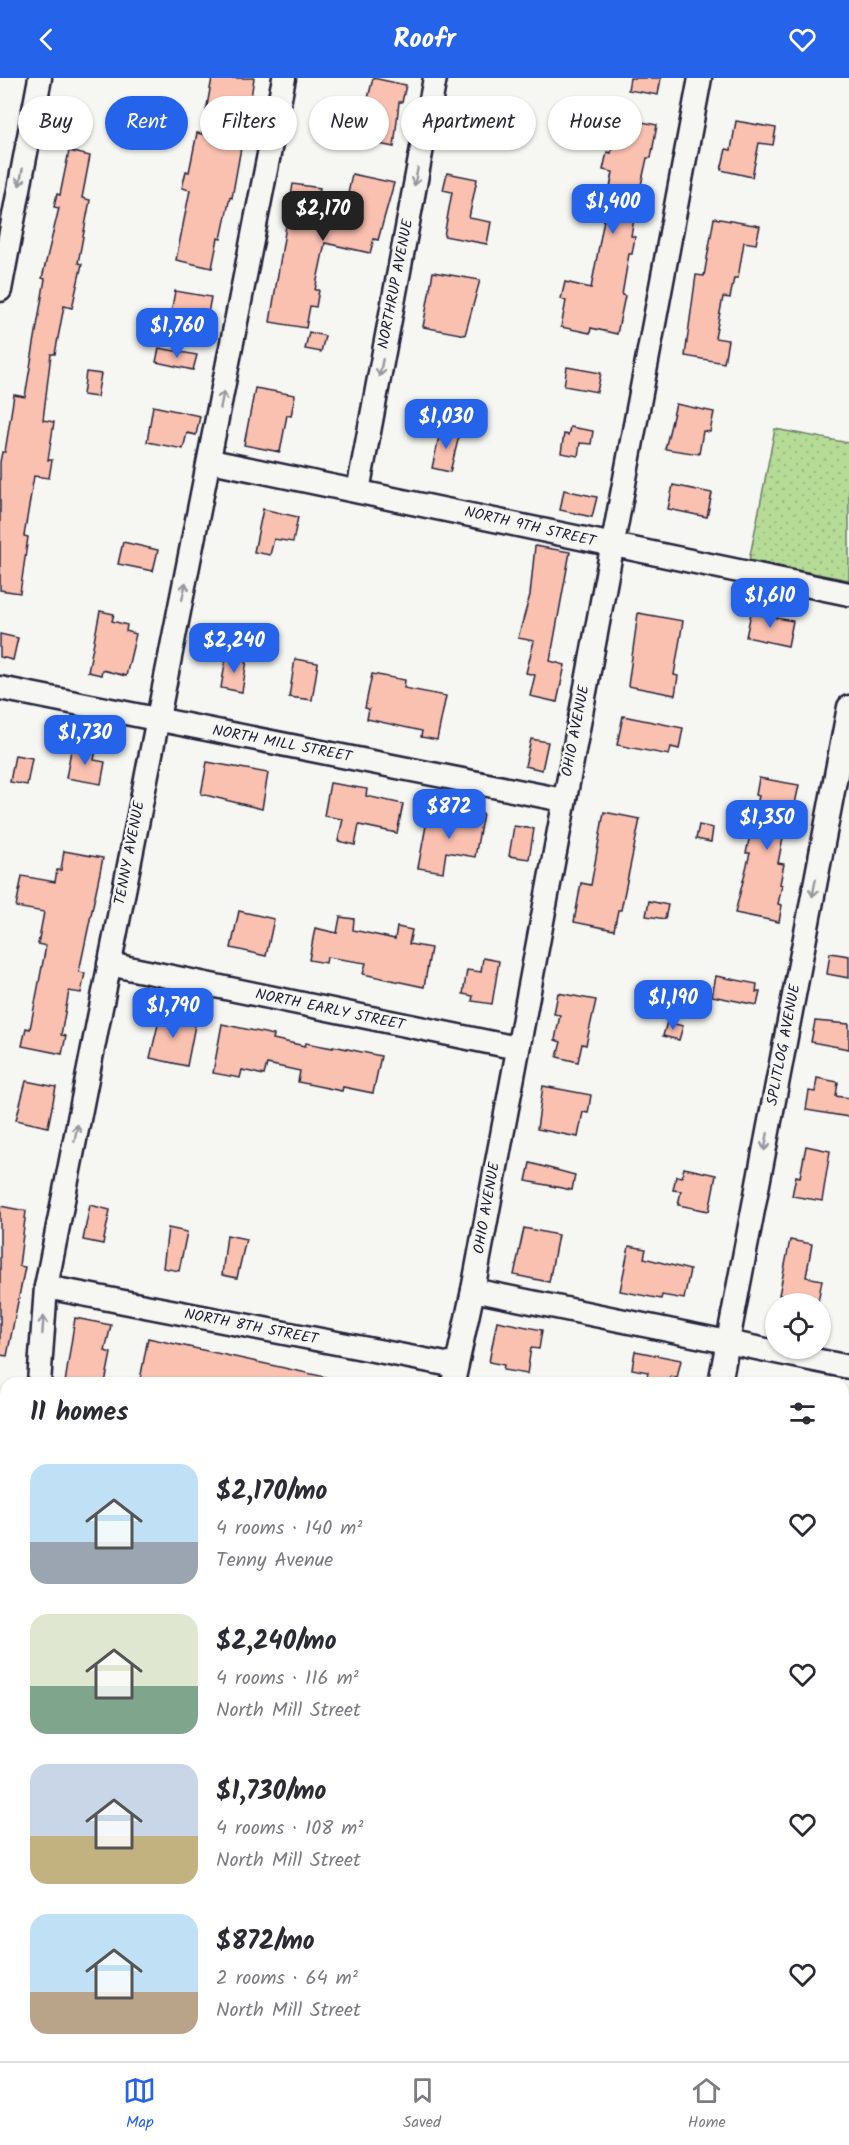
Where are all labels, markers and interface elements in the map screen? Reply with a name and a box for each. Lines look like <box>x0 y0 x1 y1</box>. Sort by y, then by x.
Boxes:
text: Roofr <box>393 18 456 61</box>
icon: back <box>30 23 63 56</box>
icon: heart <box>786 23 819 56</box>
chip: Buy <box>18 96 93 150</box>
chip: Rent <box>105 96 188 150</box>
chip: Filters <box>200 96 297 150</box>
chip: New <box>309 96 389 150</box>
chip: Apartment <box>401 96 536 150</box>
chip: House <box>548 96 642 150</box>
one-way arrow <box>15 166 26 186</box>
one-way arrow <box>410 166 421 186</box>
pin: $1,400 <box>564 184 662 235</box>
text: $1,400 <box>586 187 640 219</box>
pin: $2,170 <box>274 191 372 242</box>
text: $2,170 <box>296 194 350 226</box>
street label: NORTHRUP AVENUE <box>372 216 421 351</box>
pin: $1,760 <box>128 308 226 359</box>
text: $1,760 <box>150 311 204 343</box>
one-way arrow <box>375 358 386 378</box>
one-way arrow <box>217 391 228 410</box>
pin: $1,030 <box>397 399 495 450</box>
text: $1,030 <box>419 402 473 434</box>
street label: NORTH 9TH STREET <box>462 500 600 554</box>
pin: $1,610 <box>721 578 819 629</box>
text: $1,610 <box>745 581 795 613</box>
one-way arrow <box>179 582 190 602</box>
pin: $2,240 <box>185 623 283 674</box>
text: $2,240 <box>203 626 265 658</box>
street label: OHIO AVENUE <box>555 682 597 779</box>
pin: $1,730 <box>36 715 134 766</box>
text: $1,730 <box>58 718 112 750</box>
street label: NORTH MILL STREET <box>210 719 356 770</box>
pin: $872 <box>413 789 485 840</box>
text: $872 <box>427 792 471 824</box>
street label: TENNY AVENUE <box>108 798 152 907</box>
pin: $1,350 <box>718 800 816 851</box>
text: $1,350 <box>740 803 794 835</box>
one-way arrow <box>808 878 819 898</box>
pin: $1,190 <box>624 980 722 1031</box>
street label: SPLITLOG AVENUE <box>760 981 808 1108</box>
street label: NORTH EARLY STREET <box>253 982 409 1038</box>
text: $1,190 <box>648 983 698 1015</box>
pin: $1,790 <box>124 988 222 1039</box>
text: $1,790 <box>147 991 199 1023</box>
one-way arrow <box>71 1123 82 1143</box>
one-way arrow <box>760 1131 771 1151</box>
street label: OHIO AVENUE <box>467 1159 507 1256</box>
map controls <box>765 1293 831 1359</box>
button: locate <box>765 1293 831 1359</box>
street label: NORTH 8TH STREET <box>182 1302 322 1352</box>
one-way arrow <box>38 1315 49 1335</box>
text: 11 homes <box>30 1392 128 1434</box>
icon: filters <box>786 1397 819 1430</box>
text: $2,170/mo <box>216 1471 327 1513</box>
icon: home <box>78 1488 150 1560</box>
icon: heart <box>786 1508 819 1541</box>
text: 4 rooms · 140 m² <box>216 1513 362 1545</box>
text: Tenny Avenue <box>216 1545 333 1577</box>
text: $2,240/mo <box>216 1621 337 1663</box>
icon: home <box>78 1638 150 1710</box>
icon: heart <box>786 1658 819 1691</box>
text: 4 rooms · 116 m² <box>216 1663 359 1695</box>
text: North Mill Street <box>216 1695 361 1727</box>
text: $1,730/mo <box>216 1771 326 1813</box>
icon: home <box>78 1788 150 1860</box>
icon: heart <box>786 1808 819 1841</box>
text: 4 rooms · 108 m² <box>216 1813 363 1845</box>
text: North Mill Street <box>216 1845 361 1877</box>
text: $872/mo <box>216 1921 315 1963</box>
icon: home <box>78 1938 150 2010</box>
icon: heart <box>786 1958 819 1991</box>
text: 2 rooms · 64 m² <box>216 1963 358 1995</box>
text: North Mill Street <box>216 1995 361 2027</box>
tab: Map <box>123 2074 156 2135</box>
tab: Saved <box>403 2074 441 2135</box>
tab: Home <box>688 2074 726 2135</box>

